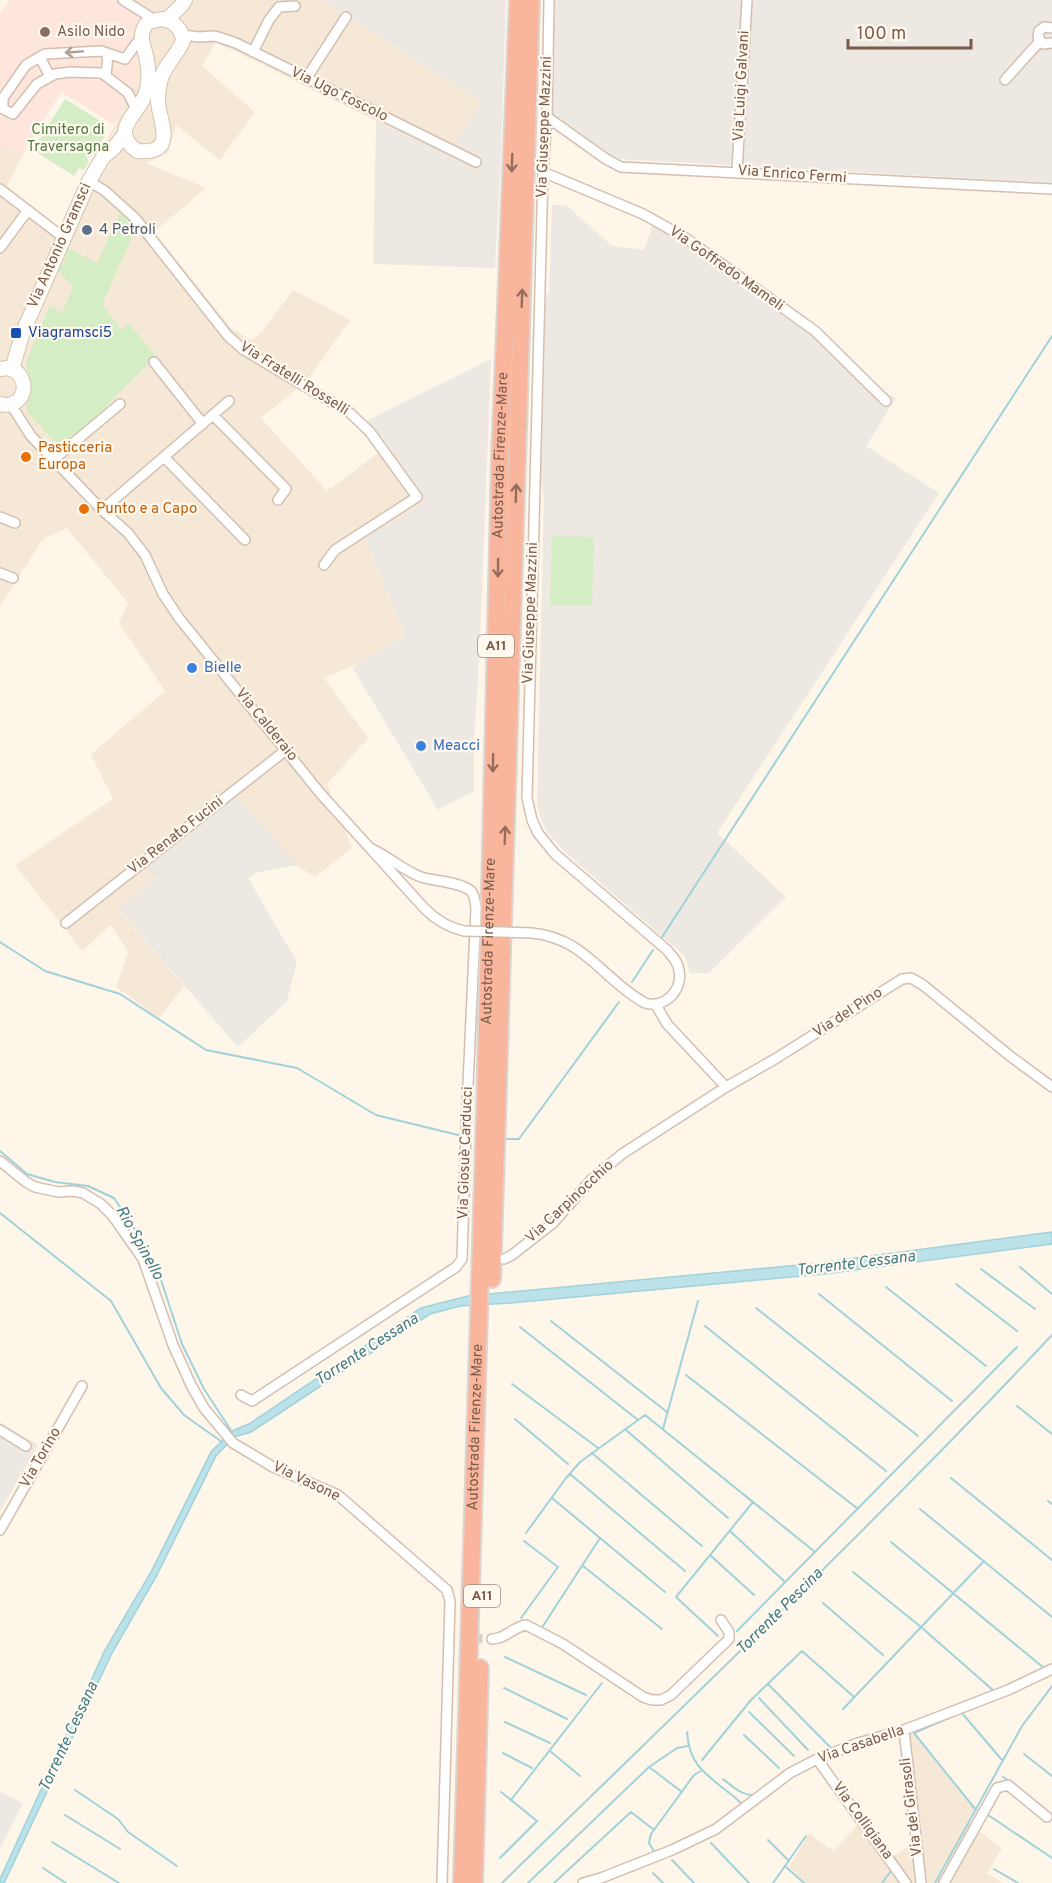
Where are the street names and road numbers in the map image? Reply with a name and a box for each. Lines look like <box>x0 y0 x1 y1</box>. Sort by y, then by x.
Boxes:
street label: Via Luigi Galvani <box>730 30 754 142</box>
street label: Via Giuseppe Mazzini <box>533 56 557 198</box>
street label: Via Ugo Foscolo <box>287 63 391 127</box>
street label: Via Enrico Fermi <box>737 162 847 188</box>
street label: Via Antonio Gramsci <box>24 180 96 312</box>
street label: Via Goffredo Mameli <box>665 222 787 316</box>
street label: Via Fratelli Rosselli <box>236 338 352 420</box>
street label: Autostrada Firenze-Mare <box>489 372 513 539</box>
street label: Via Giuseppe Mazzini <box>519 542 543 684</box>
road number: A11 <box>478 635 514 657</box>
street label: Via Calderaio <box>231 685 301 765</box>
street label: Via Renato Fucini <box>124 793 228 879</box>
street label: Autostrada Firenze-Mare <box>477 858 500 1025</box>
street label: Via del Pino <box>810 983 886 1043</box>
street label: Via Giosuè Carducci <box>454 1086 478 1220</box>
street label: Via Carpinocchio <box>522 1156 618 1248</box>
street label: Autostrada Firenze-Mare <box>464 1343 488 1511</box>
street label: Via Torino <box>16 1424 66 1492</box>
street label: Via Vasone <box>269 1457 343 1507</box>
road number: A11 <box>464 1585 500 1607</box>
street label: Via Casabella <box>815 1721 907 1769</box>
street label: Via dei Girasoli <box>897 1757 927 1857</box>
street label: Via Colligiana <box>827 1778 897 1864</box>

